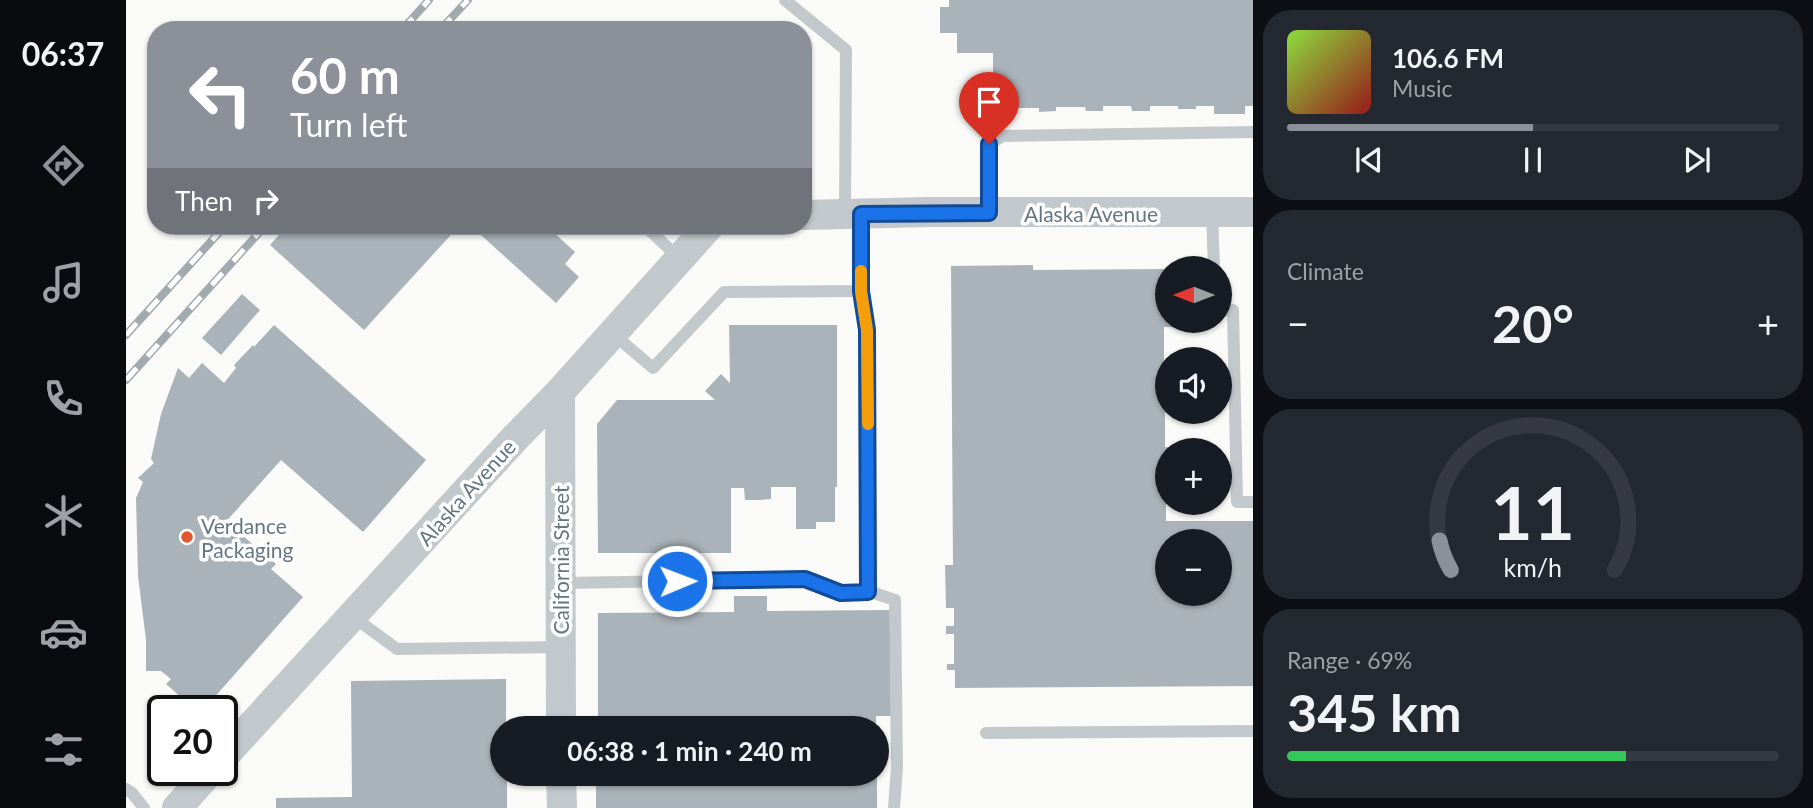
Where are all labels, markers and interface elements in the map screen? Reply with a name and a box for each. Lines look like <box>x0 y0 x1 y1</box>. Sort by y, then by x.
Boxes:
text: 06:37 <box>22 34 104 73</box>
text: 106.6 FM <box>1392 42 1504 74</box>
text: 60 m <box>290 46 400 104</box>
icon: left <box>175 49 266 140</box>
pin <box>959 72 1019 144</box>
text: Music <box>1392 74 1452 102</box>
icon: arrive <box>970 83 1008 121</box>
text: Turn left <box>290 105 407 144</box>
icon: directions <box>39 141 88 190</box>
icon: previous <box>1350 141 1388 179</box>
icon: pause <box>1514 141 1552 179</box>
icon: next <box>1678 141 1716 179</box>
icon: right <box>247 182 285 220</box>
text: Then <box>175 185 233 217</box>
street label: Alaska Avenue <box>1024 201 1158 226</box>
north arrow <box>1155 256 1232 332</box>
map controls <box>1155 256 1232 606</box>
text: Climate <box>1287 257 1364 285</box>
icon: music <box>39 258 88 307</box>
text: 20° <box>1492 292 1574 354</box>
text: − <box>1287 300 1309 346</box>
text: + <box>1757 300 1779 346</box>
button: sound <box>1155 347 1232 424</box>
icon: phone <box>39 374 88 423</box>
street label: Alaska Avenue <box>412 434 520 550</box>
button: + <box>1155 438 1232 515</box>
text: 11 <box>1491 468 1575 556</box>
street label: California Street <box>548 485 573 634</box>
icon: climate <box>39 491 88 540</box>
place label: Verdance Packaging <box>201 513 294 562</box>
marker: Verdance Packaging <box>179 529 195 545</box>
button: − <box>1155 529 1232 606</box>
position arrow <box>640 544 714 618</box>
text: km/h <box>1504 552 1562 582</box>
icon: car <box>39 608 88 657</box>
text: Range · 69% <box>1287 646 1412 674</box>
text: 345 km <box>1287 681 1461 743</box>
speed limit sign: 20 <box>147 695 238 786</box>
icon: filters <box>39 725 88 774</box>
text: 06:38 · 1 min · 240 m <box>567 735 812 767</box>

